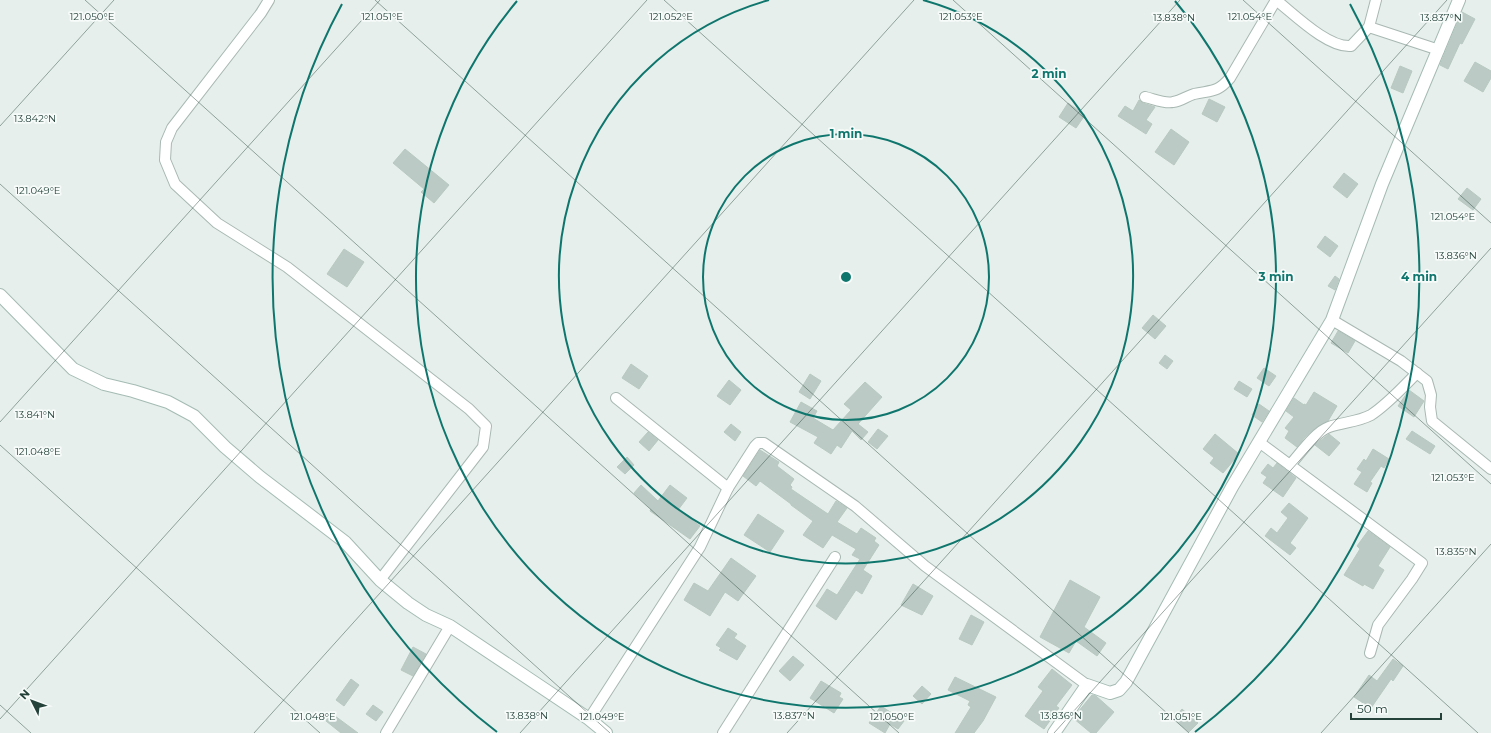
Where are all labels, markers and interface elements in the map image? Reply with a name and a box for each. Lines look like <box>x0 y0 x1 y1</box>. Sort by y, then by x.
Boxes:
text: 121.050°E <box>70 10 115 23</box>
text: 121.051°E <box>361 10 403 23</box>
text: 121.052°E <box>649 10 693 23</box>
text: 121.053°E <box>939 10 983 23</box>
text: 121.054°E <box>1228 10 1272 23</box>
text: 13.838°N <box>1153 11 1195 24</box>
text: 13.837°N <box>1420 11 1462 24</box>
text: 2 min <box>1032 66 1066 81</box>
text: 13.842°N <box>14 112 56 125</box>
text: 1 min <box>830 126 862 141</box>
text: 121.049°E <box>15 184 61 197</box>
text: 121.054°E <box>1431 210 1475 223</box>
text: 13.836°N <box>1435 249 1477 262</box>
text: 3 min <box>1258 269 1294 284</box>
text: 4 min <box>1401 269 1437 284</box>
centre of rings <box>839 270 853 284</box>
text: 13.841°N <box>15 408 55 421</box>
text: 121.048°E <box>15 445 61 458</box>
text: 121.053°E <box>1431 471 1475 484</box>
text: 13.835°N <box>1435 545 1477 558</box>
north arrow <box>12 681 52 721</box>
text: N <box>16 686 33 702</box>
scale bar <box>1351 695 1441 721</box>
text: 50 m <box>1357 701 1388 716</box>
text: 13.838°N <box>506 709 548 722</box>
text: 13.837°N <box>773 709 815 722</box>
text: 13.836°N <box>1040 709 1082 722</box>
text: 121.048°E <box>290 710 336 723</box>
text: 121.049°E <box>579 710 625 723</box>
text: 121.050°E <box>870 710 915 723</box>
text: 121.051°E <box>1160 710 1202 723</box>

